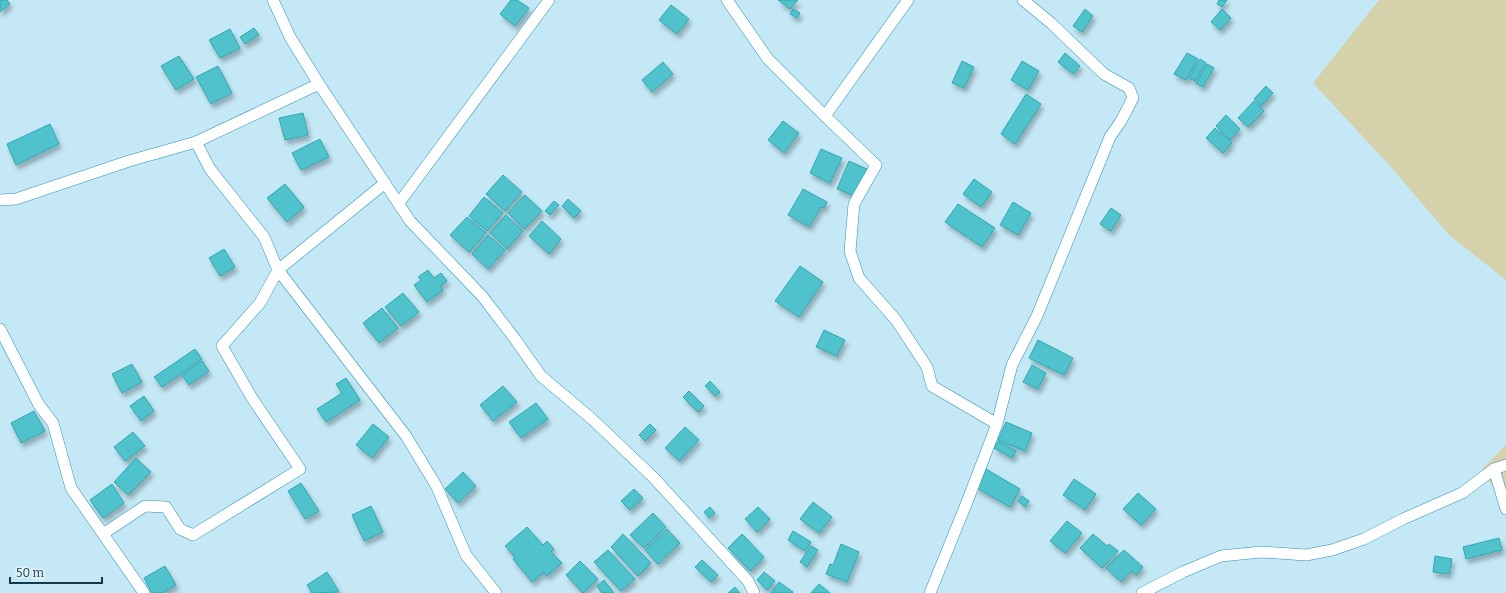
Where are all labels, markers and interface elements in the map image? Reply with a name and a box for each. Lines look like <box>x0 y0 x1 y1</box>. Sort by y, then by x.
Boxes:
scale bar <box>10 559 102 585</box>
text: 50 m <box>16 566 45 580</box>

